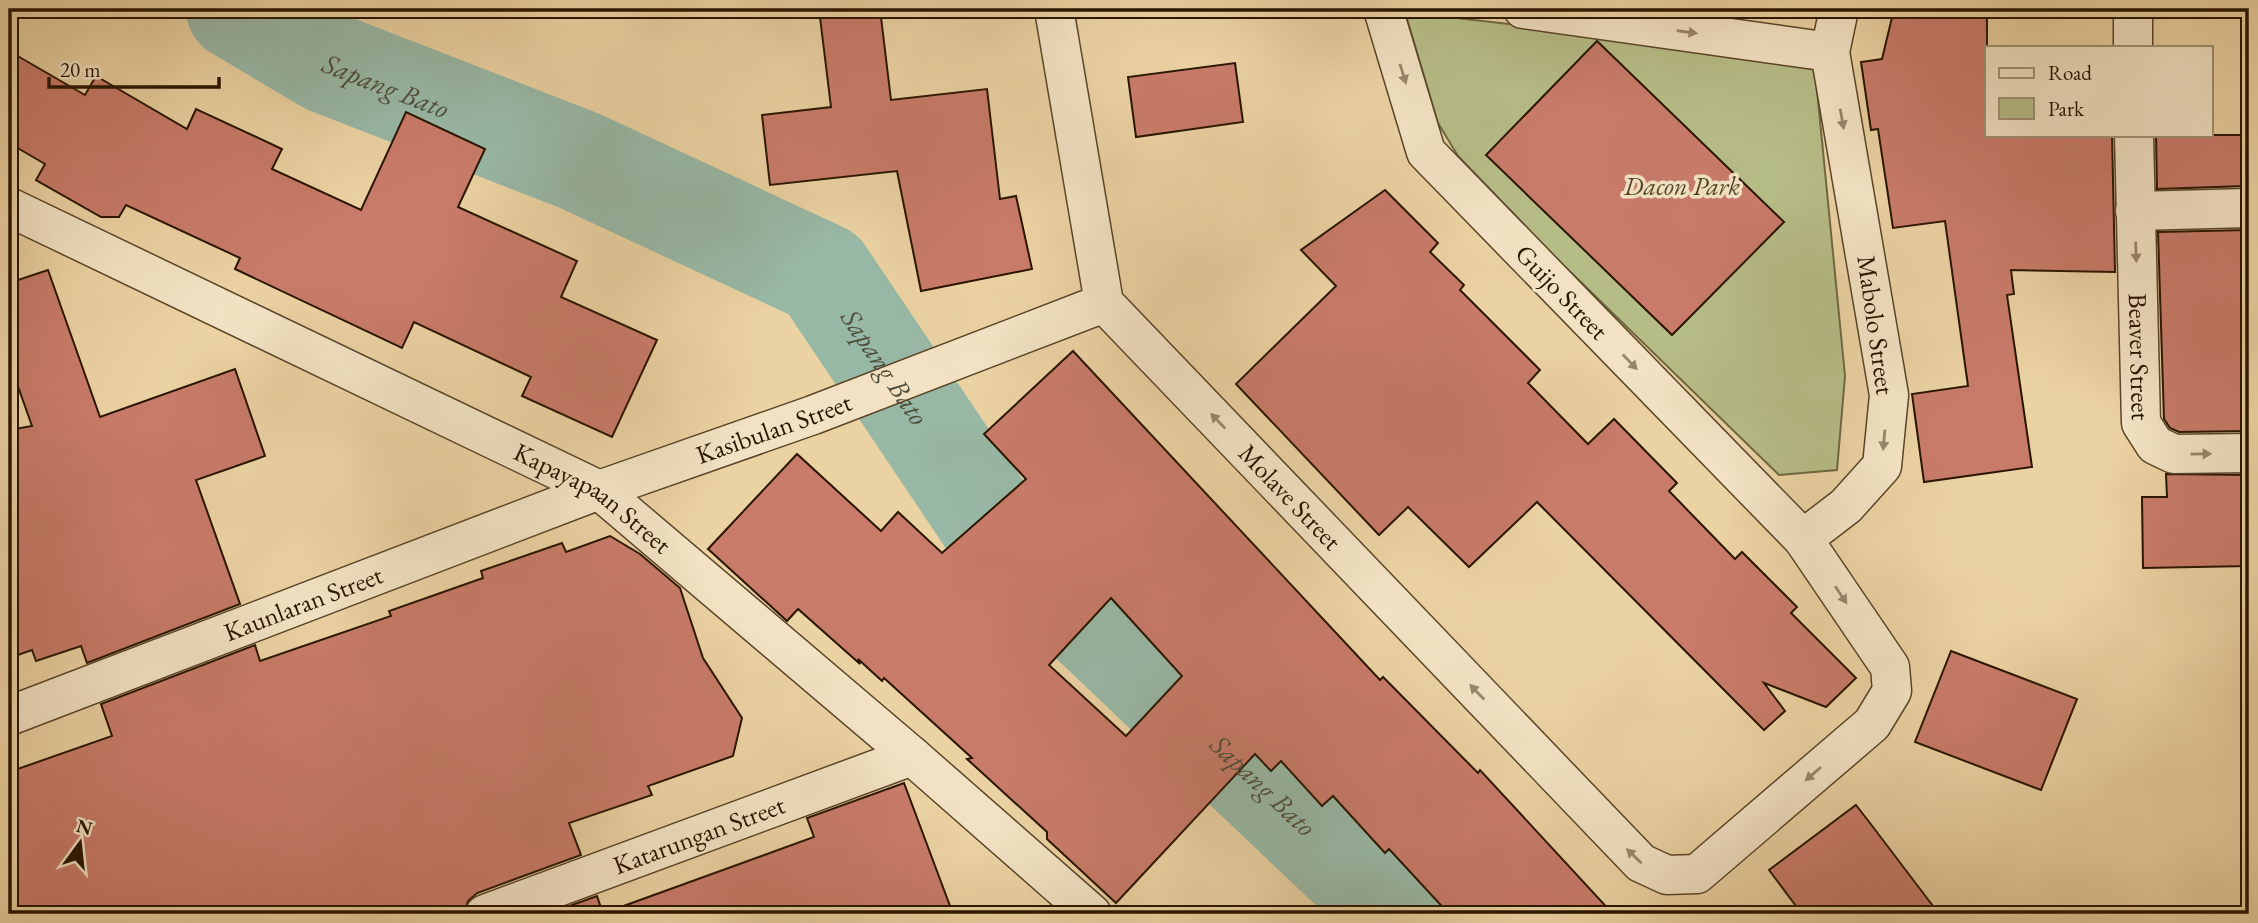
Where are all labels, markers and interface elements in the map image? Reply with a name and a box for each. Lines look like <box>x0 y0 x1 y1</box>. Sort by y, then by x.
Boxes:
one-way arrow <box>1677 26 1699 37</box>
water label: Sapang Bato <box>317 44 455 126</box>
scale bar <box>49 46 219 90</box>
legend <box>1985 46 2212 136</box>
text: 20 m <box>60 56 101 83</box>
text: Road <box>2048 59 2092 86</box>
one-way arrow <box>1398 64 1408 85</box>
text: Park <box>2048 95 2085 122</box>
one-way arrow <box>1837 108 1848 130</box>
park label: Dacon Park <box>1623 169 1740 203</box>
street label: Guijo Street <box>1508 237 1616 347</box>
one-way arrow <box>2130 241 2141 263</box>
street label: Mabolo Street <box>1849 253 1903 397</box>
street label: Beaver Street <box>2121 293 2158 421</box>
water label: Sapang Bato <box>833 301 937 432</box>
one-way arrow <box>1622 353 1638 370</box>
street label: Kasibulan Street <box>691 385 856 472</box>
one-way arrow <box>1209 413 1226 430</box>
one-way arrow <box>1879 429 1890 451</box>
street label: Kapayapaan Street <box>508 435 678 561</box>
street label: Molave Street <box>1231 437 1349 557</box>
one-way arrow <box>2191 448 2213 459</box>
street label: Kaunlaran Street <box>219 558 387 649</box>
one-way arrow <box>1834 586 1848 604</box>
one-way arrow <box>1469 684 1485 701</box>
water label: Sapang Bato <box>1202 726 1324 844</box>
one-way arrow <box>1804 766 1822 782</box>
street label: Katarungan Street <box>608 788 789 882</box>
north arrow <box>46 808 116 878</box>
text: N <box>74 813 96 841</box>
one-way arrow <box>1626 847 1643 864</box>

